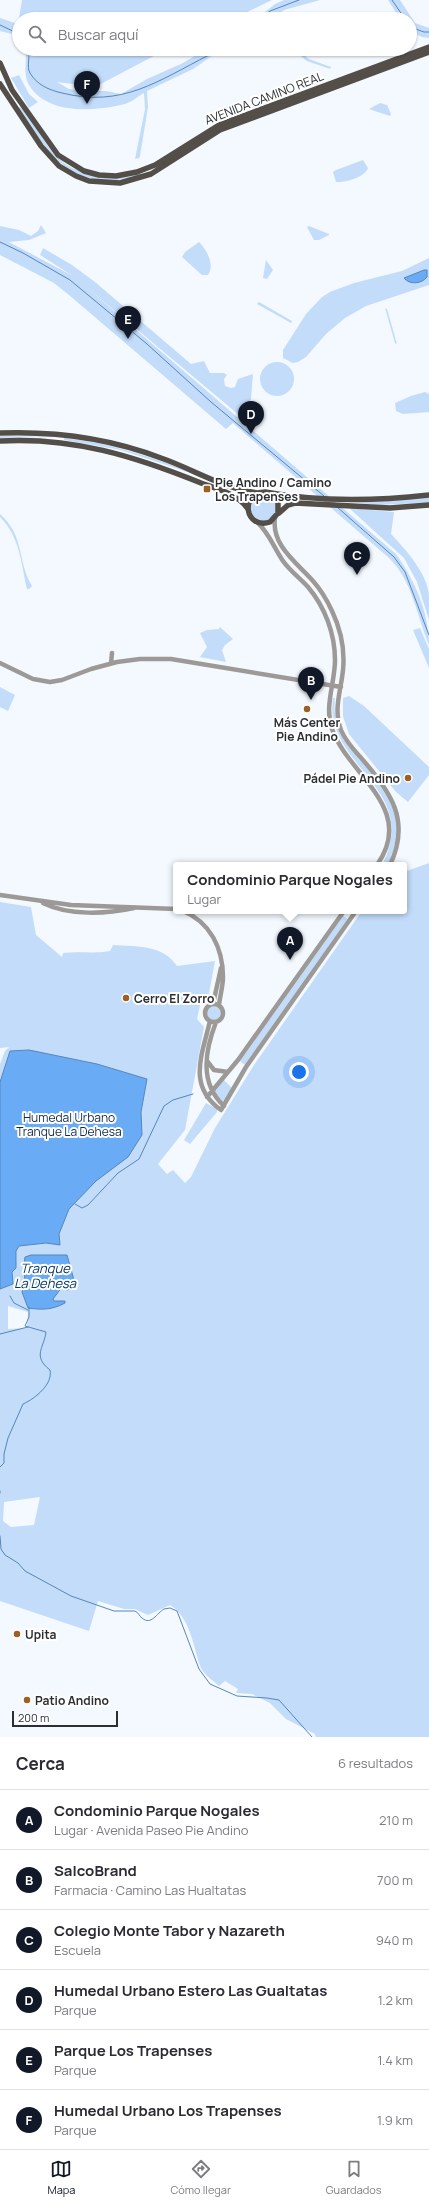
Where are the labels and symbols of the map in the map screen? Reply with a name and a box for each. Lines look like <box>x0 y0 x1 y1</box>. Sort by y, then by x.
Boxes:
street label: AVENIDA CAMINO REAL <box>202 67 326 129</box>
pin: F <box>74 71 100 104</box>
pin: E <box>115 306 141 339</box>
pin: D <box>238 401 264 434</box>
place label: Pie Andino / Camino Los Trapenses <box>215 474 331 505</box>
marker: Pie Andino / Camino Los Trapenses <box>202 484 212 494</box>
pin: C <box>344 542 370 575</box>
pin: B <box>298 667 324 700</box>
marker: Más Center Pie Andino <box>302 704 312 714</box>
place label: Más Center Pie Andino <box>274 714 340 745</box>
place label: Pádel Pie Andino <box>303 770 400 787</box>
marker: Pádel Pie Andino <box>403 773 413 783</box>
pin: A <box>277 927 303 960</box>
place label: Cerro El Zorro <box>134 990 214 1007</box>
marker: Cerro El Zorro <box>121 993 131 1003</box>
your location <box>289 1062 309 1082</box>
park label: Humedal Urbano Tranque La Dehesa <box>16 1109 122 1140</box>
water label: Tranque La Dehesa <box>14 1259 77 1292</box>
place label: Upita <box>25 1626 57 1643</box>
marker: Upita <box>12 1629 22 1639</box>
place label: Patio Andino <box>35 1692 109 1709</box>
marker: Patio Andino <box>22 1695 32 1705</box>
scale bar <box>12 1709 118 1728</box>

